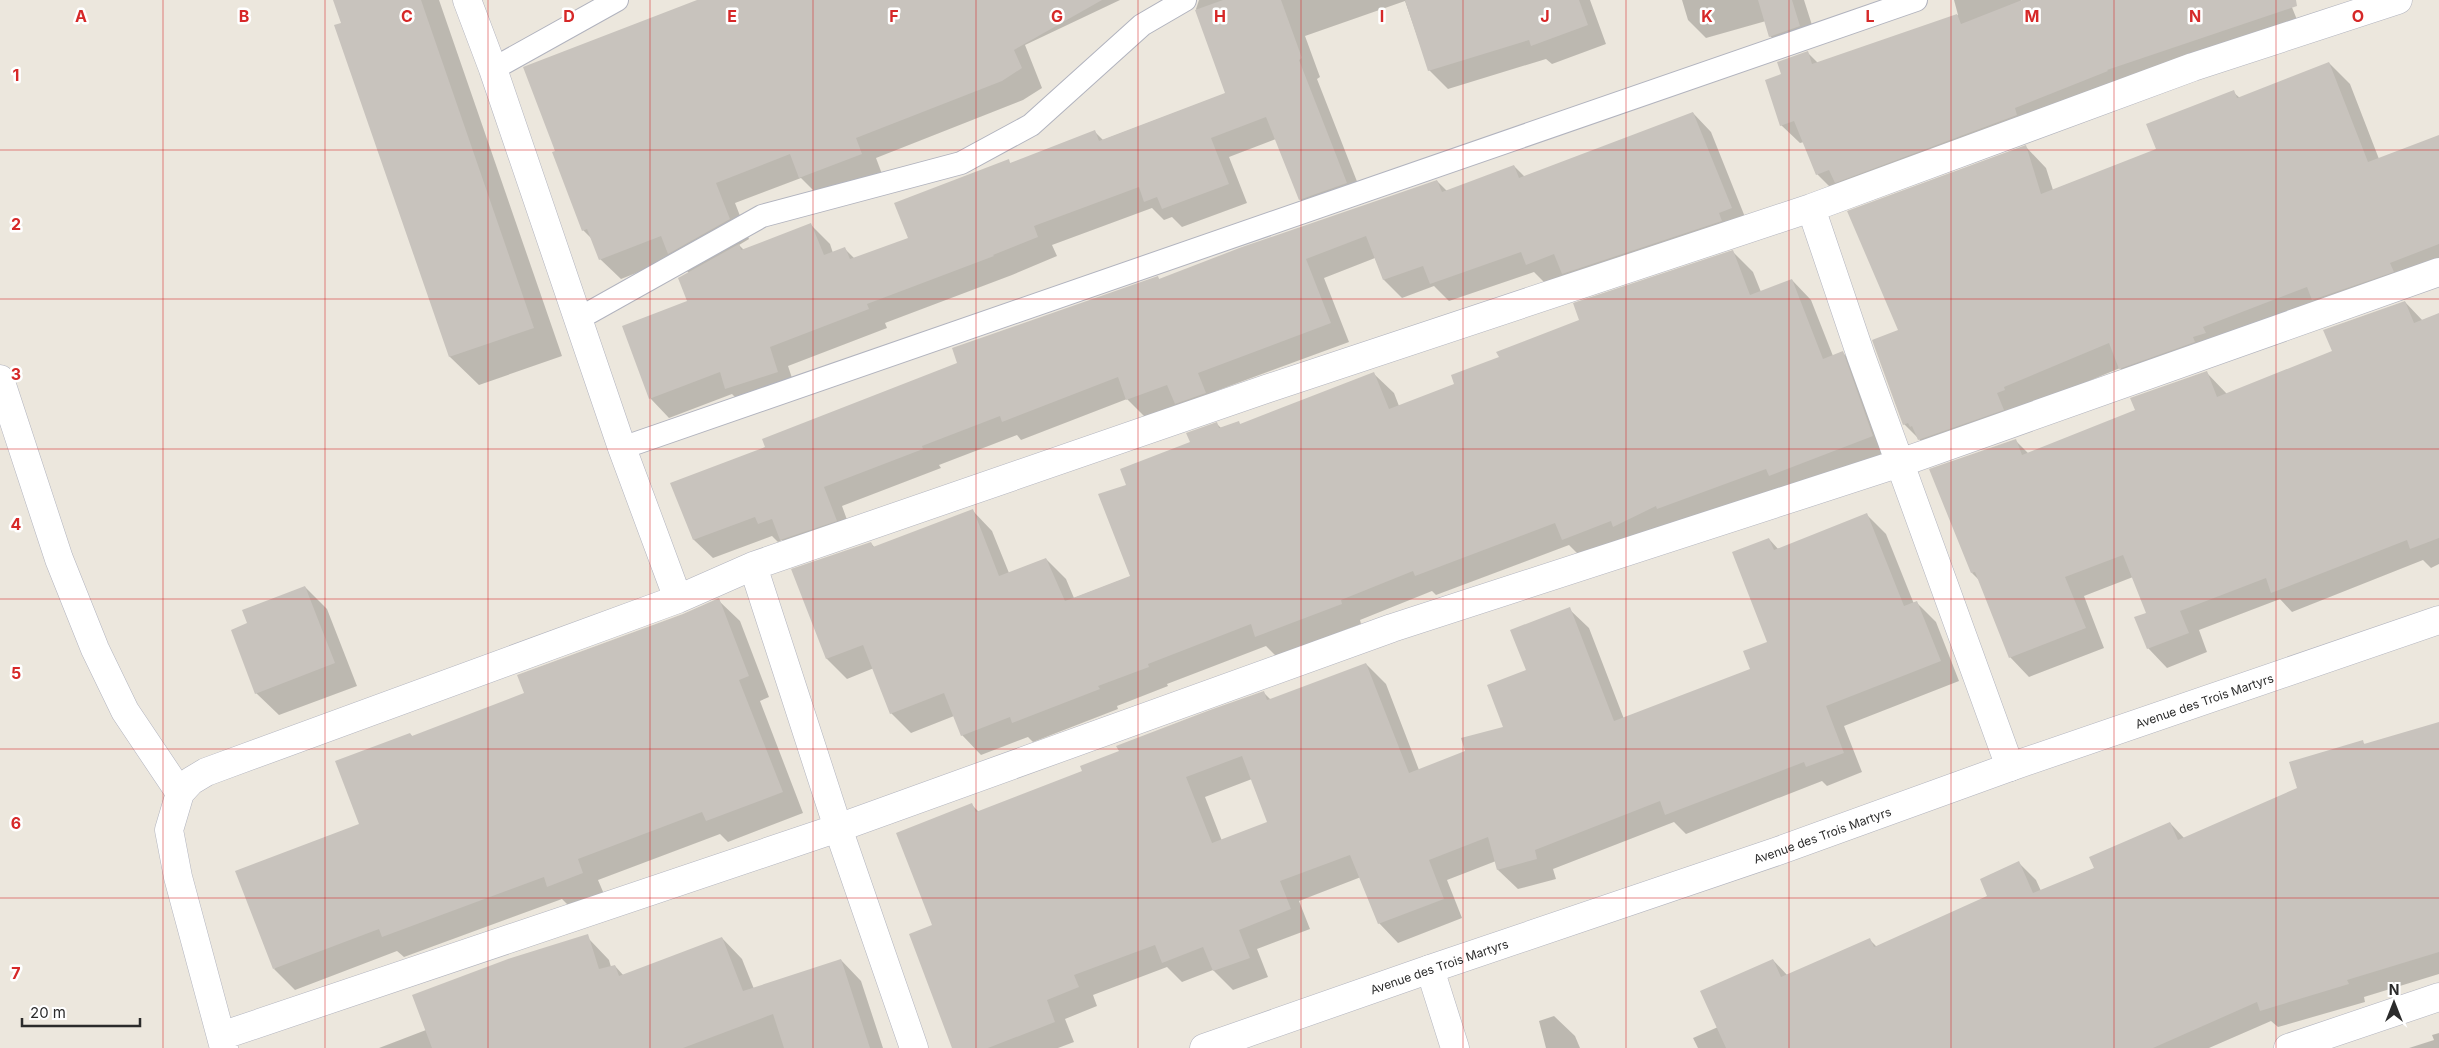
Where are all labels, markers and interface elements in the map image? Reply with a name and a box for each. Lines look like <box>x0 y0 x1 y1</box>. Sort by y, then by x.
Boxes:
text: A <box>75 6 87 26</box>
text: B <box>239 6 249 26</box>
text: C <box>401 6 413 26</box>
text: D <box>563 6 575 26</box>
text: E <box>727 6 737 26</box>
text: F <box>889 6 899 26</box>
text: G <box>1051 6 1063 26</box>
text: H <box>1214 6 1226 26</box>
text: I <box>1380 6 1384 26</box>
text: J <box>1540 6 1550 26</box>
text: K <box>1701 6 1713 26</box>
text: L <box>1865 6 1875 26</box>
text: M <box>2025 6 2039 26</box>
text: N <box>2189 6 2201 26</box>
text: O <box>2352 6 2364 26</box>
text: 1 <box>13 65 19 85</box>
text: 2 <box>11 214 21 234</box>
text: 3 <box>11 364 21 384</box>
text: 4 <box>11 514 22 534</box>
text: 5 <box>11 663 21 683</box>
street label: Avenue des Trois Martyrs <box>2133 670 2275 731</box>
street label: Avenue des Trois Martyrs <box>1752 803 1893 866</box>
text: 6 <box>11 813 21 833</box>
street label: Avenue des Trois Martyrs <box>1368 936 1510 997</box>
text: 7 <box>11 963 21 983</box>
north arrow <box>2369 978 2419 1028</box>
text: N <box>2389 981 2399 998</box>
scale bar <box>22 996 140 1028</box>
text: 20 m <box>30 1003 66 1022</box>

